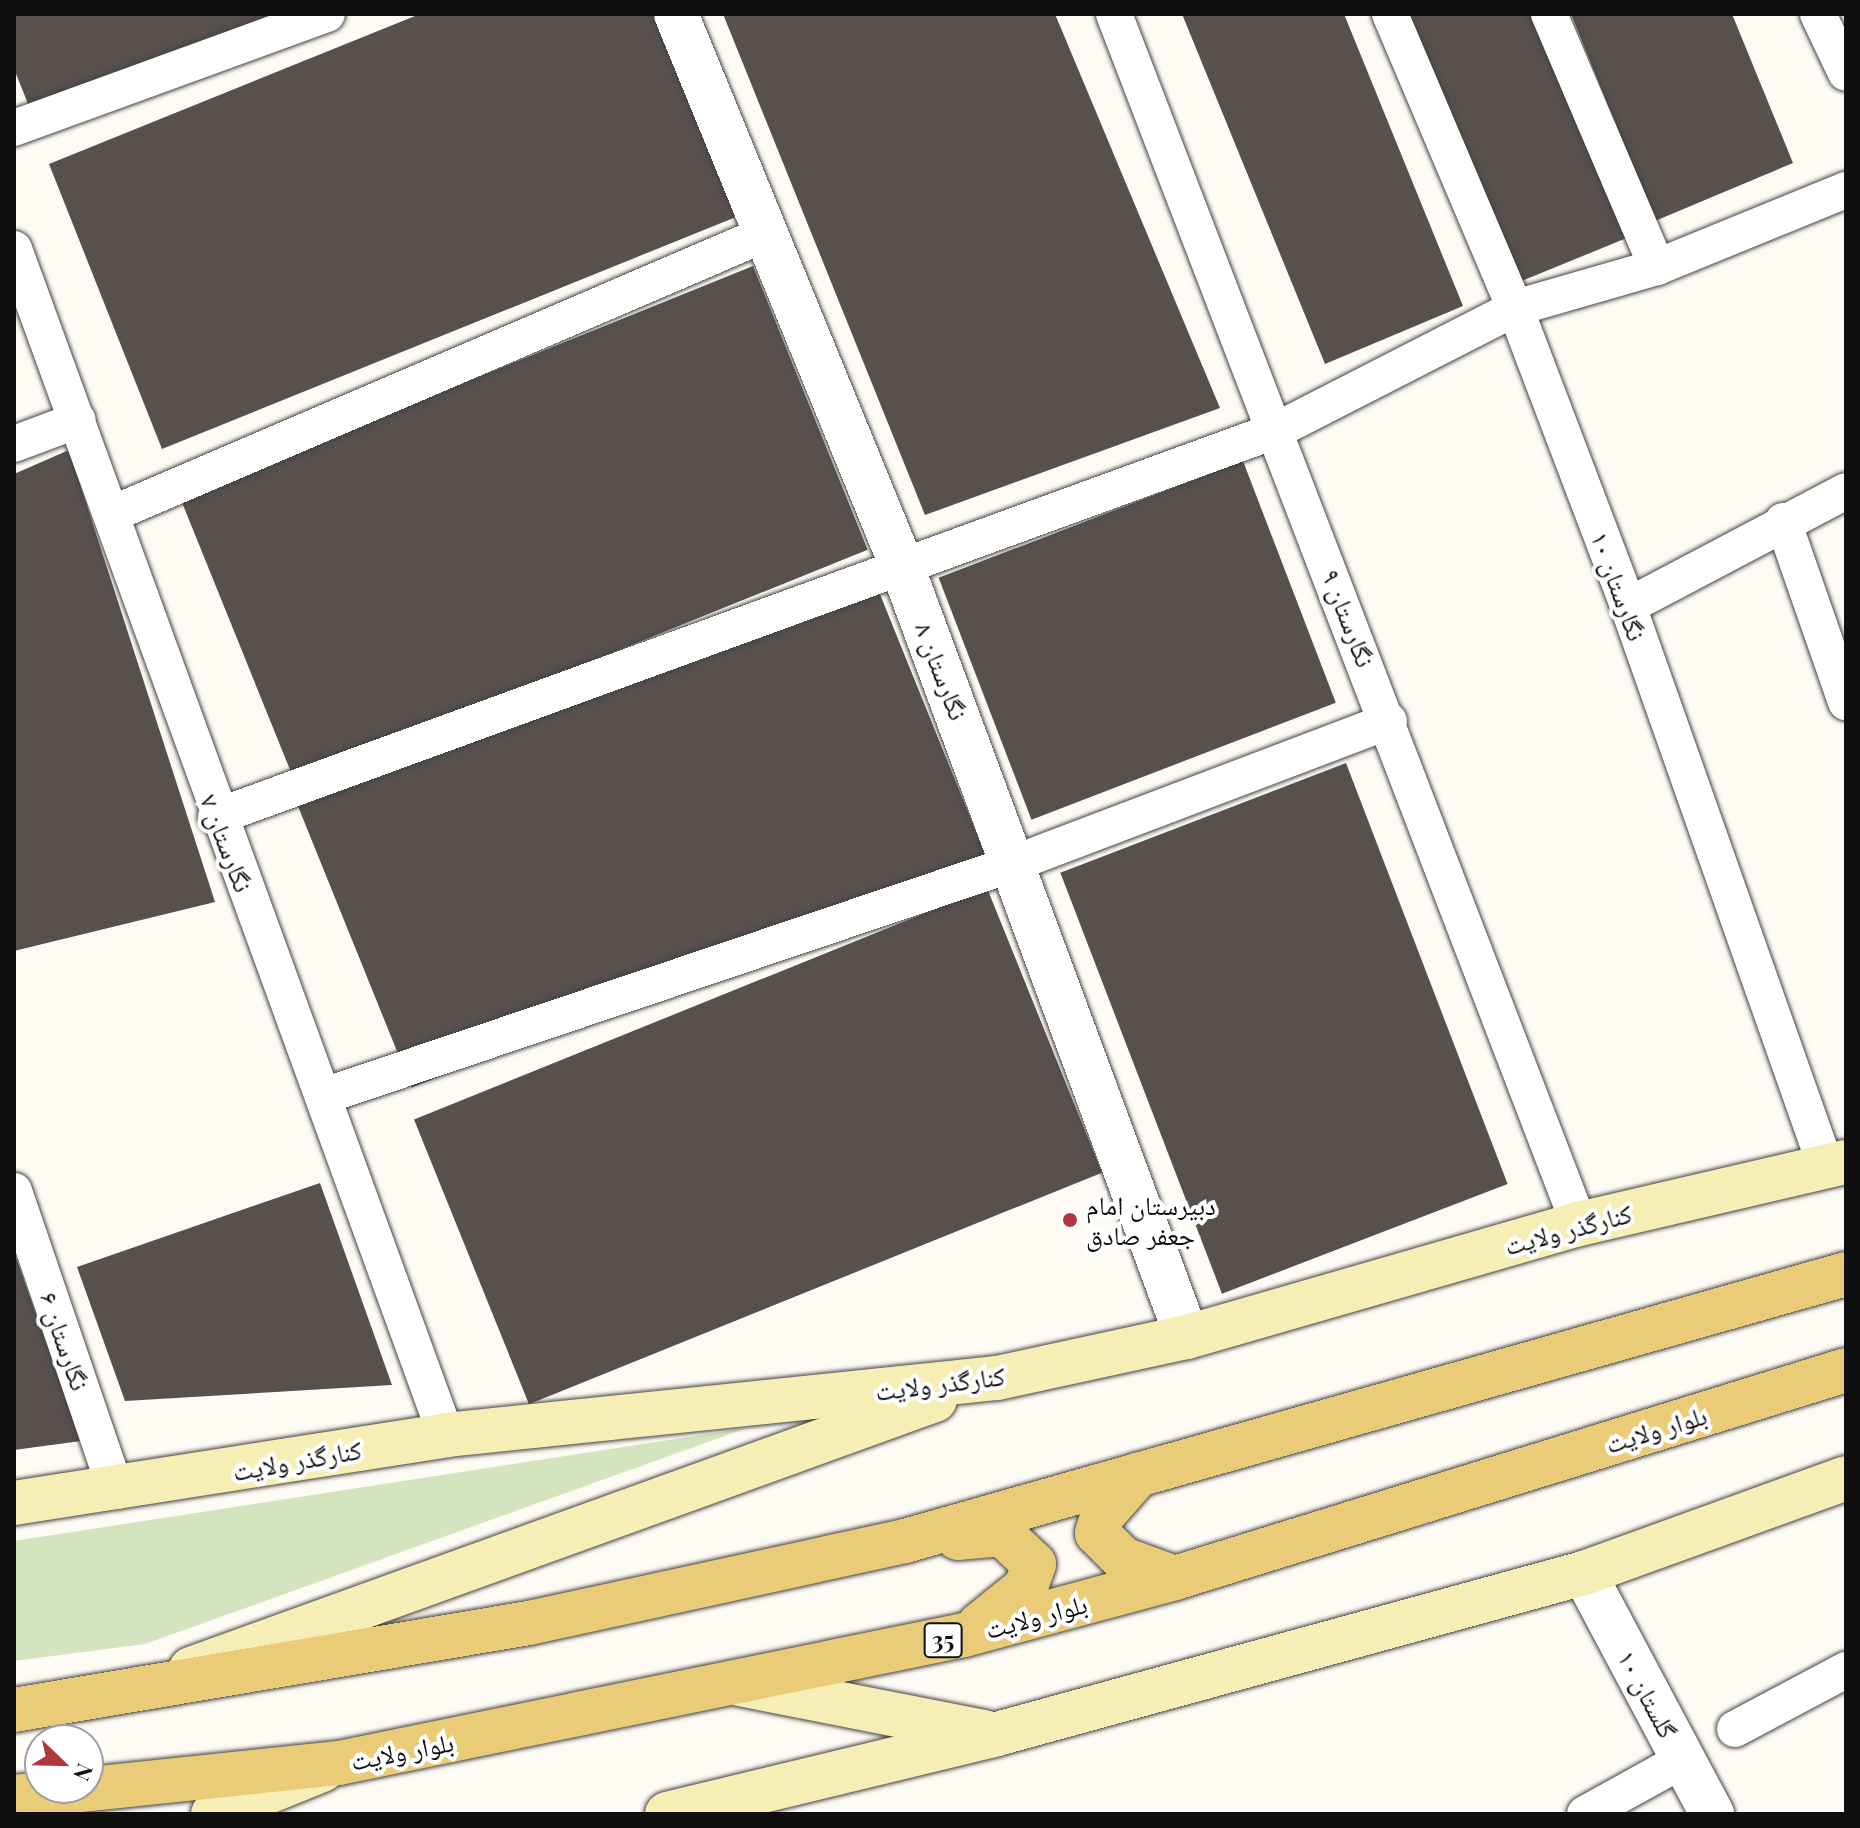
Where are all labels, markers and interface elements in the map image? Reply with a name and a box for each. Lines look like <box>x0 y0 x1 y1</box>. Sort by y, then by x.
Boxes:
street label: نگارستان ۱۰ <box>1585 527 1653 645</box>
street label: نگارستان ۹ <box>1316 565 1382 671</box>
street label: نگارستان ۸ <box>909 618 975 724</box>
street label: نگارستان ۷ <box>194 790 260 896</box>
place label: دبیرستان امام جعفر صادق <box>1086 1189 1216 1250</box>
street label: کنارگذر ولایت <box>1501 1197 1635 1261</box>
marker: دبیرستان امام جعفر صادق <box>1061 1211 1079 1229</box>
street label: نگارستان ۶ <box>34 1288 96 1394</box>
street label: کنارگذر ولایت <box>873 1360 1007 1406</box>
street label: بلوار ولایت <box>1602 1399 1710 1459</box>
street label: کنارگذر ولایت <box>230 1433 364 1487</box>
street label: بلوار ولایت <box>982 1587 1090 1645</box>
road number: 35 <box>923 1620 963 1660</box>
street label: گلستان ۱۰ <box>1612 1645 1684 1743</box>
north arrow <box>24 1724 104 1804</box>
street label: بلوار ولایت <box>348 1726 456 1776</box>
text: N <box>67 1759 101 1786</box>

